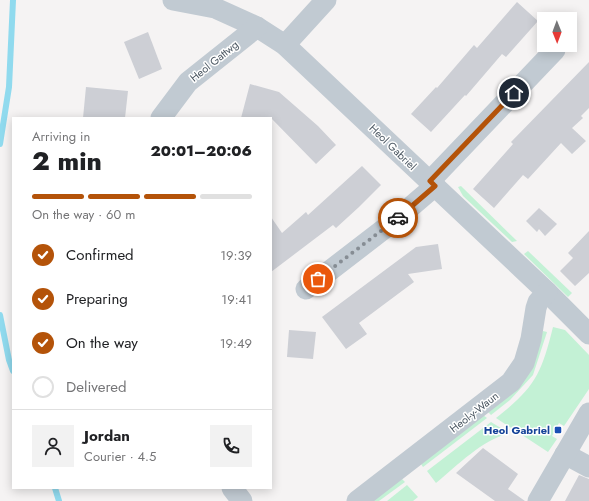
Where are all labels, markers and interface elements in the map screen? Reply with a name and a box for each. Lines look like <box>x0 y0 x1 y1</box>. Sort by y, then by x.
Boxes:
north arrow <box>537 12 577 52</box>
map controls <box>537 12 577 52</box>
street label: Heol Gattwg <box>186 37 242 85</box>
pin <box>497 76 531 110</box>
icon: home <box>503 82 525 104</box>
street label: Heol Gabriel <box>366 120 420 174</box>
text: Arriving in <box>32 127 90 146</box>
text: 20:01–20:06 <box>151 140 252 162</box>
text: 2 min <box>32 142 102 180</box>
courier <box>378 198 418 238</box>
text: On the way · 60 m <box>32 205 135 224</box>
icon: car <box>387 207 409 229</box>
icon: check <box>32 244 54 266</box>
text: Confirmed <box>66 244 134 266</box>
text: 19:39 <box>220 246 252 265</box>
pin <box>301 262 335 296</box>
icon: bag <box>307 268 329 290</box>
icon: check <box>32 288 54 310</box>
text: Preparing <box>66 288 128 310</box>
text: 19:41 <box>221 290 252 309</box>
icon: check <box>32 332 54 354</box>
text: On the way <box>66 332 138 354</box>
text: 19:49 <box>220 334 252 353</box>
text: Delivered <box>66 376 127 398</box>
street label: Heol-y-Waun <box>446 388 502 436</box>
place label: Heol Gabriel <box>484 422 550 438</box>
button: person <box>32 425 74 467</box>
text: Jordan <box>84 425 130 447</box>
button: phone <box>210 425 252 467</box>
marker: Heol Gabriel <box>553 425 563 435</box>
text: Courier · 4.5 <box>84 447 156 466</box>

